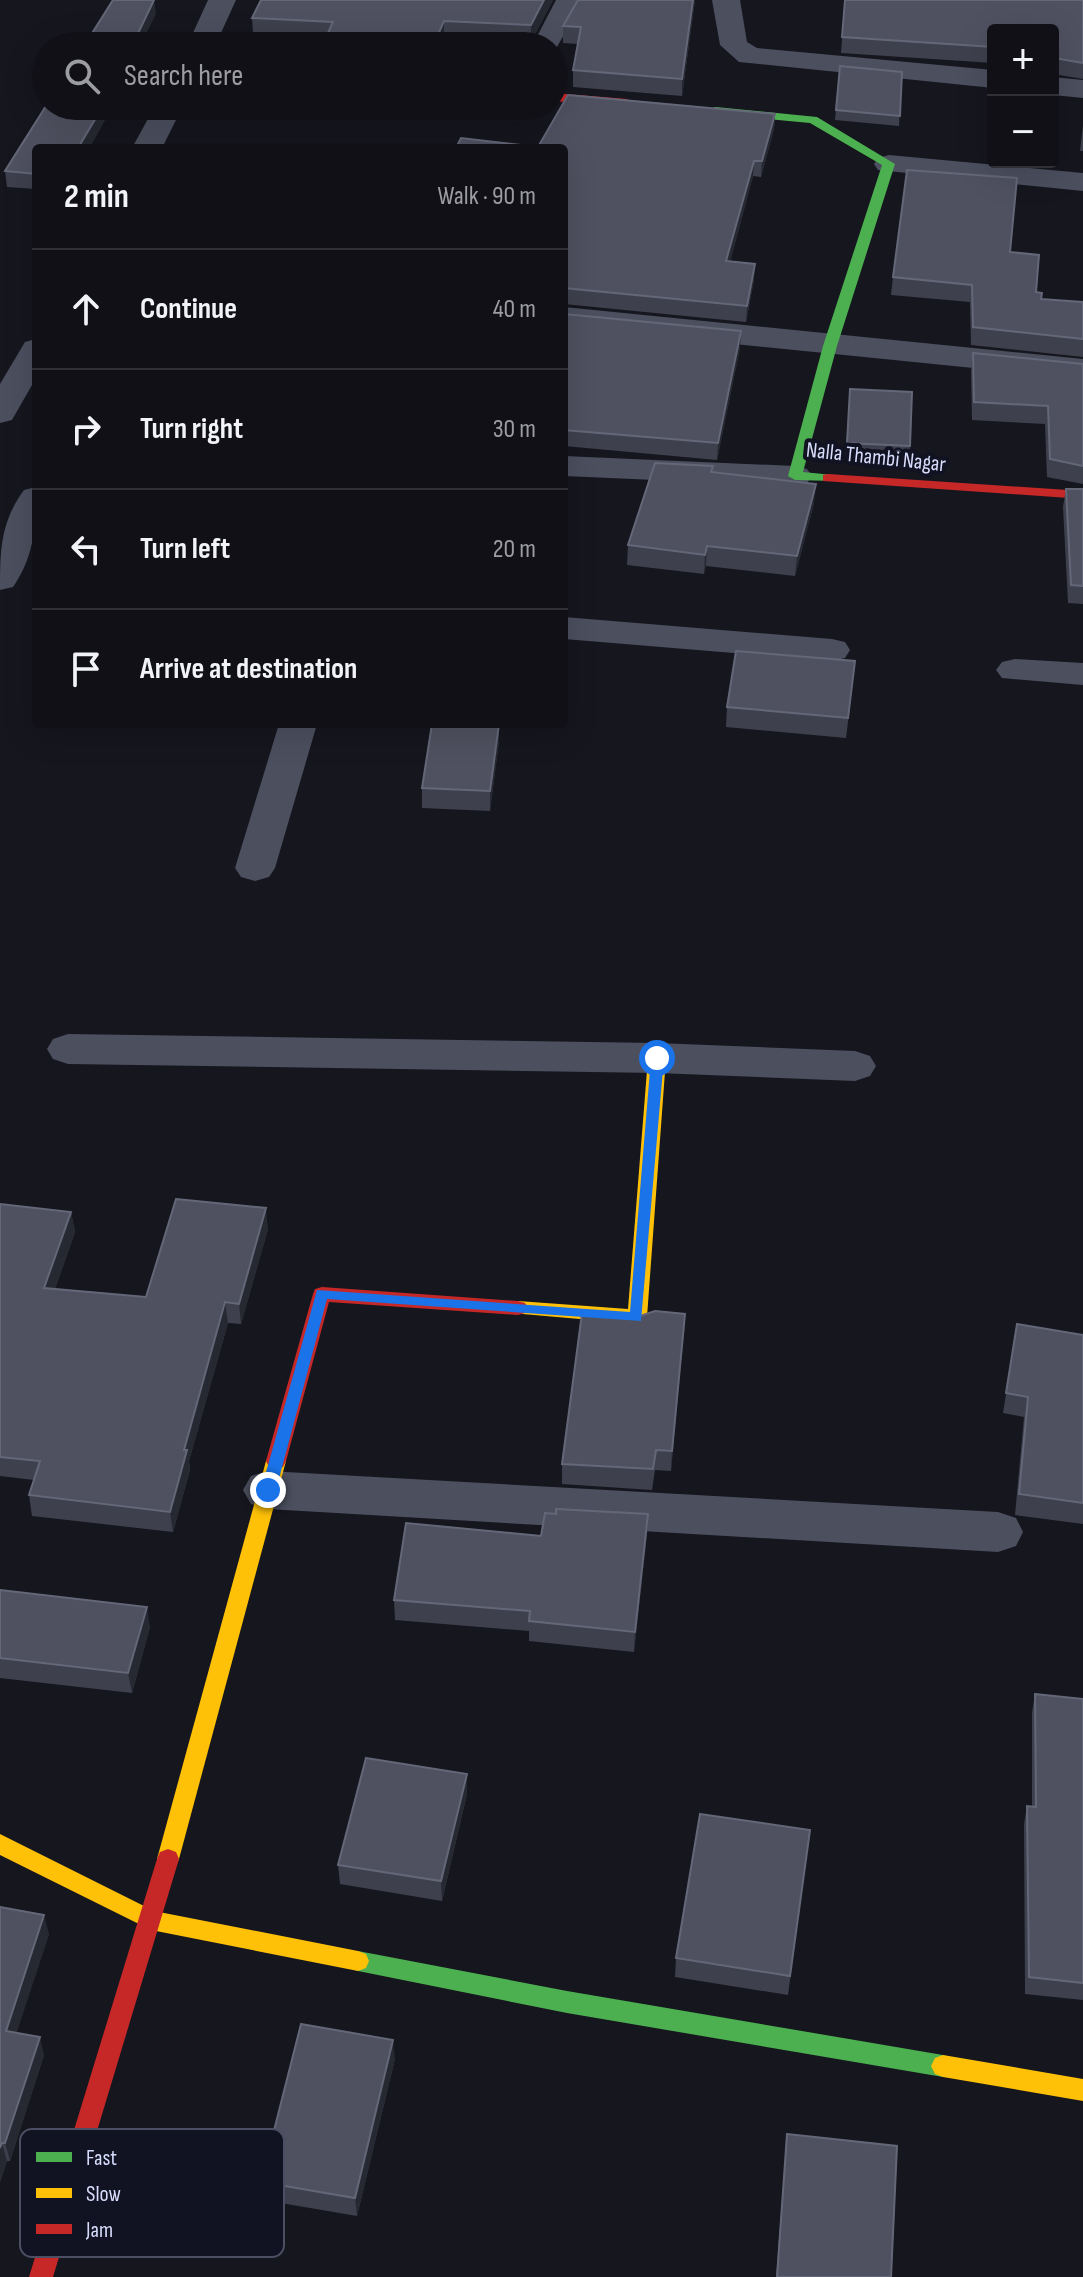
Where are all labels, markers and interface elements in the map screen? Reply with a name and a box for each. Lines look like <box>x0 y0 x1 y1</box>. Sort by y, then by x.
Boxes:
map controls <box>987 24 1059 168</box>
button: + <box>987 24 1059 96</box>
search box <box>32 32 568 120</box>
icon: search <box>60 54 104 98</box>
text: Search here <box>124 58 243 94</box>
button: − <box>987 96 1059 168</box>
text: 2 min <box>64 176 129 217</box>
text: Walk · 90 m <box>438 181 536 212</box>
icon: ahead <box>64 287 108 331</box>
text: Continue <box>140 291 237 327</box>
text: 40 m <box>493 294 536 325</box>
icon: right <box>64 407 108 451</box>
text: Turn right <box>140 411 243 447</box>
text: 30 m <box>493 414 536 445</box>
street label: Nalla Thambi Nagar <box>805 437 947 478</box>
icon: left <box>64 527 108 571</box>
text: Turn left <box>140 531 230 567</box>
text: 20 m <box>493 534 536 565</box>
icon: arrive <box>64 647 108 691</box>
text: Arrive at destination <box>140 651 357 687</box>
route start <box>639 1040 675 1076</box>
route end <box>250 1472 286 1508</box>
legend <box>20 2129 284 2257</box>
text: Fast <box>86 2145 117 2172</box>
text: Slow <box>86 2181 121 2208</box>
text: Jam <box>85 2217 113 2244</box>

